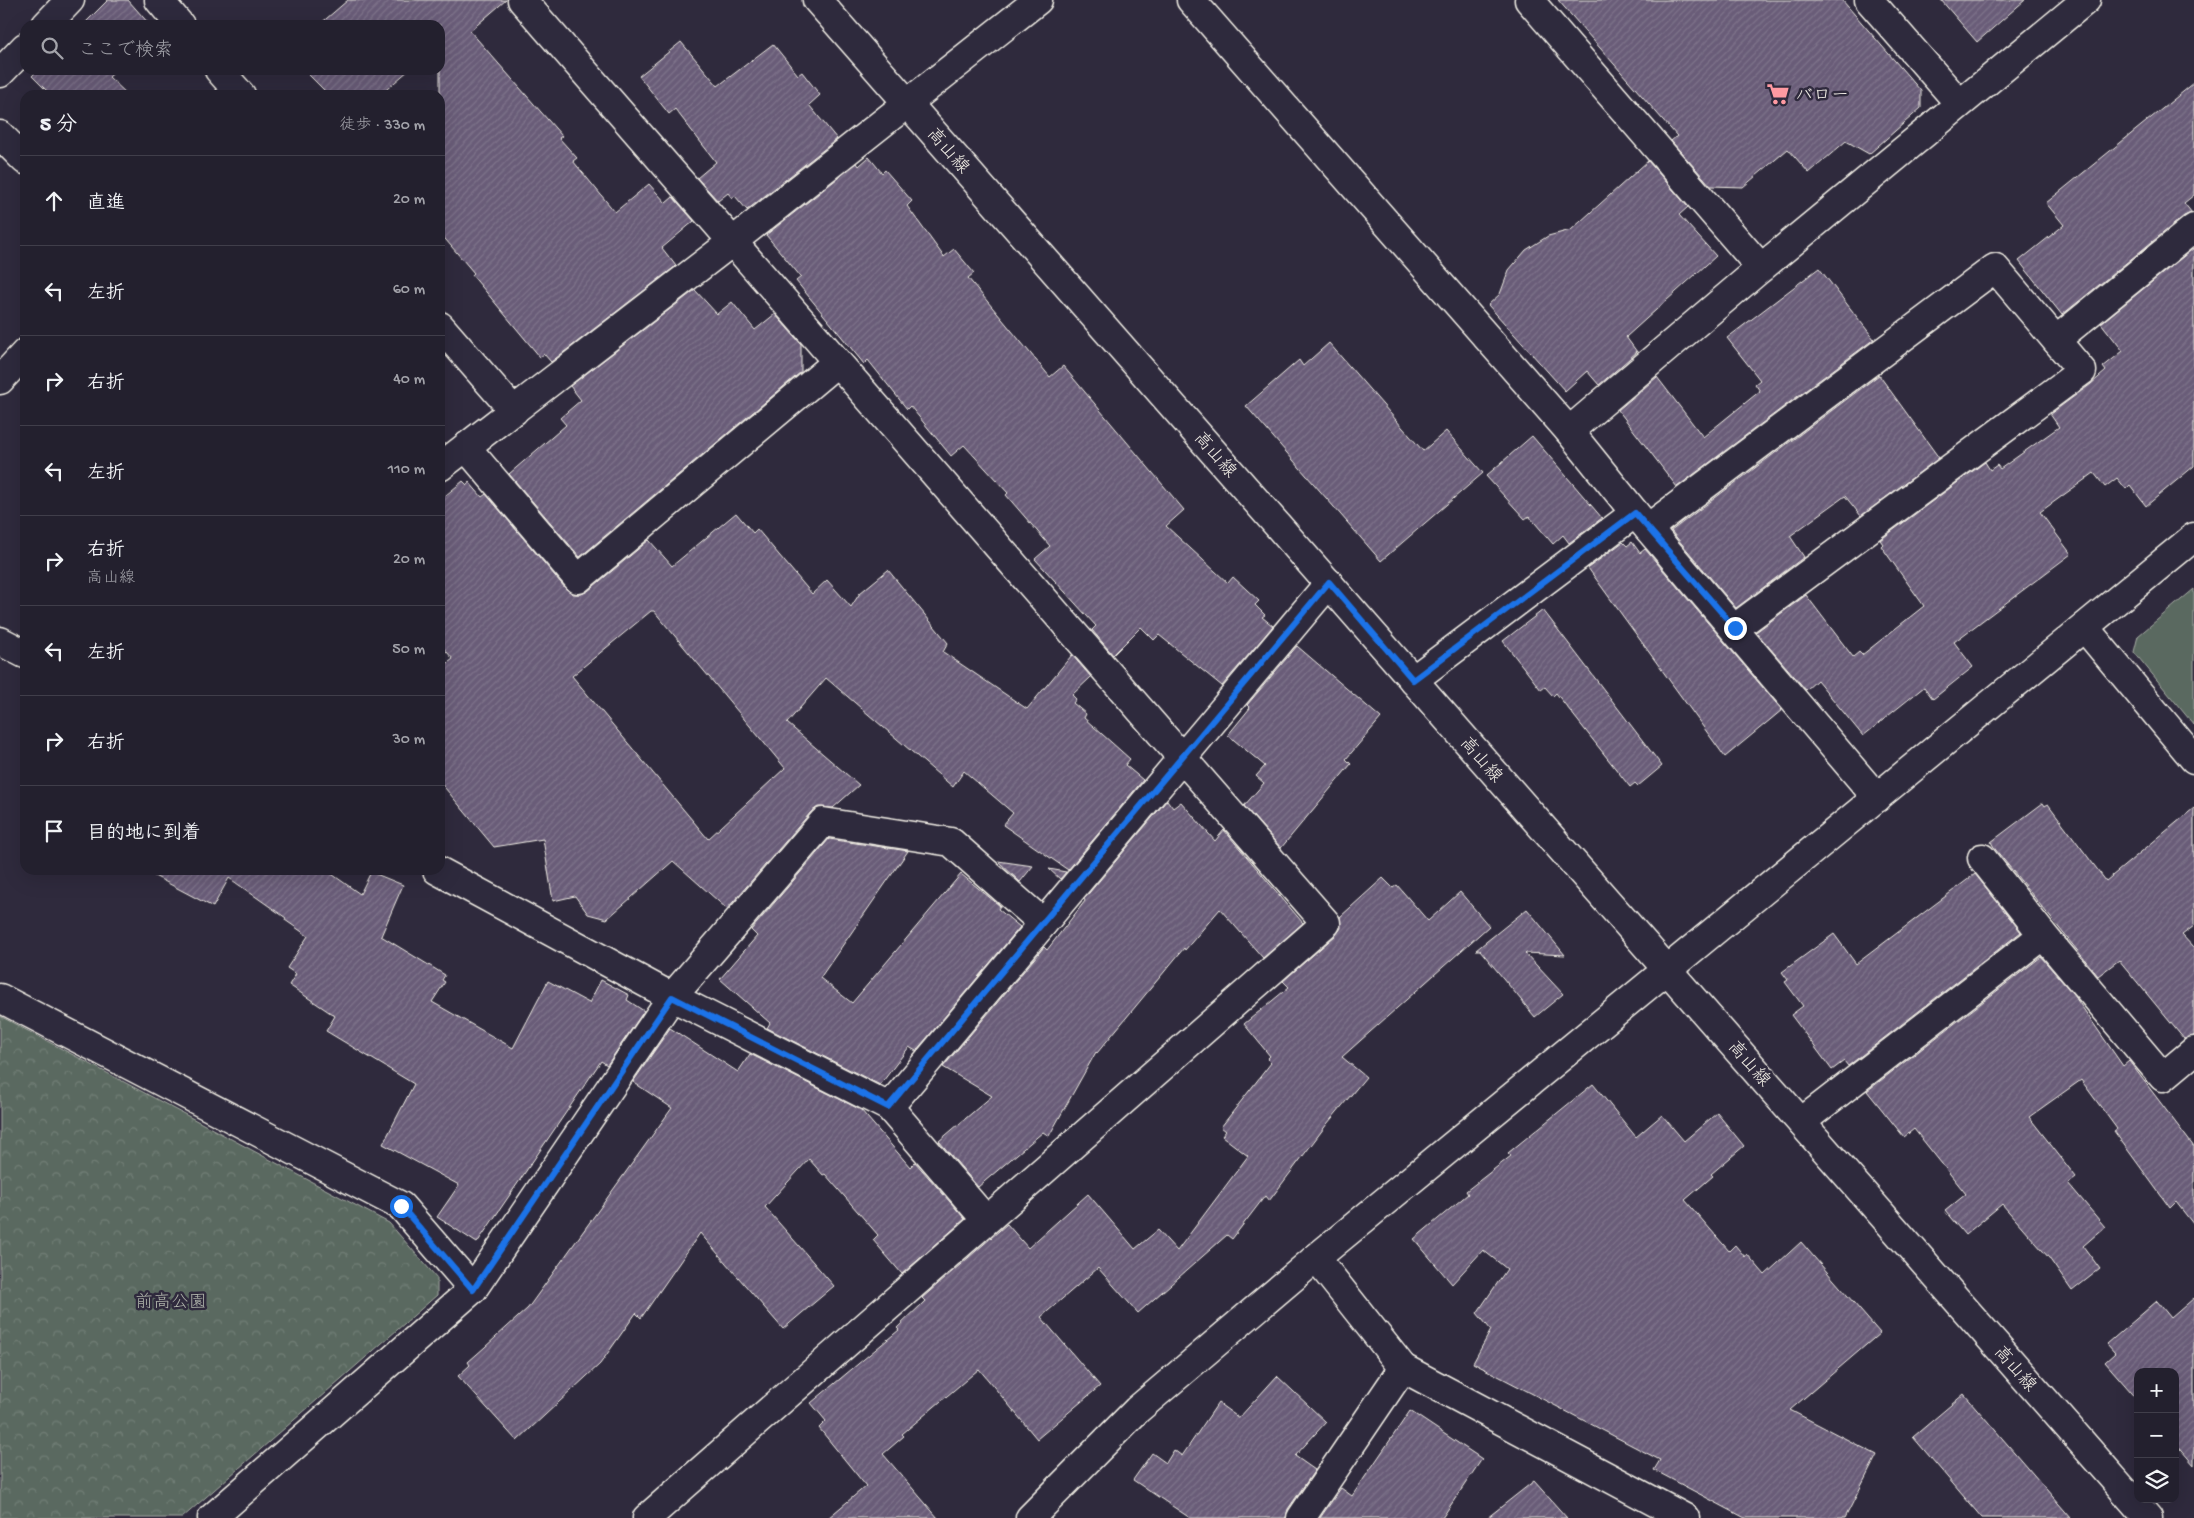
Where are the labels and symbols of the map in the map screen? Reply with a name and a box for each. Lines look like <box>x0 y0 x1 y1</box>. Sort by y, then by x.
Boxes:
supermarket icon: バロー <box>1765 81 1791 107</box>
place label: バロー <box>1795 86 1849 107</box>
street label: 高山線 <box>921 124 974 179</box>
street label: 高山線 <box>1188 428 1241 483</box>
route end <box>1724 617 1747 640</box>
street label: 高山線 <box>1454 733 1507 788</box>
street label: 高山線 <box>1722 1037 1775 1092</box>
route start <box>390 1195 413 1218</box>
park label: 前高公園 <box>135 1292 207 1314</box>
street label: 高山線 <box>1988 1342 2041 1397</box>

